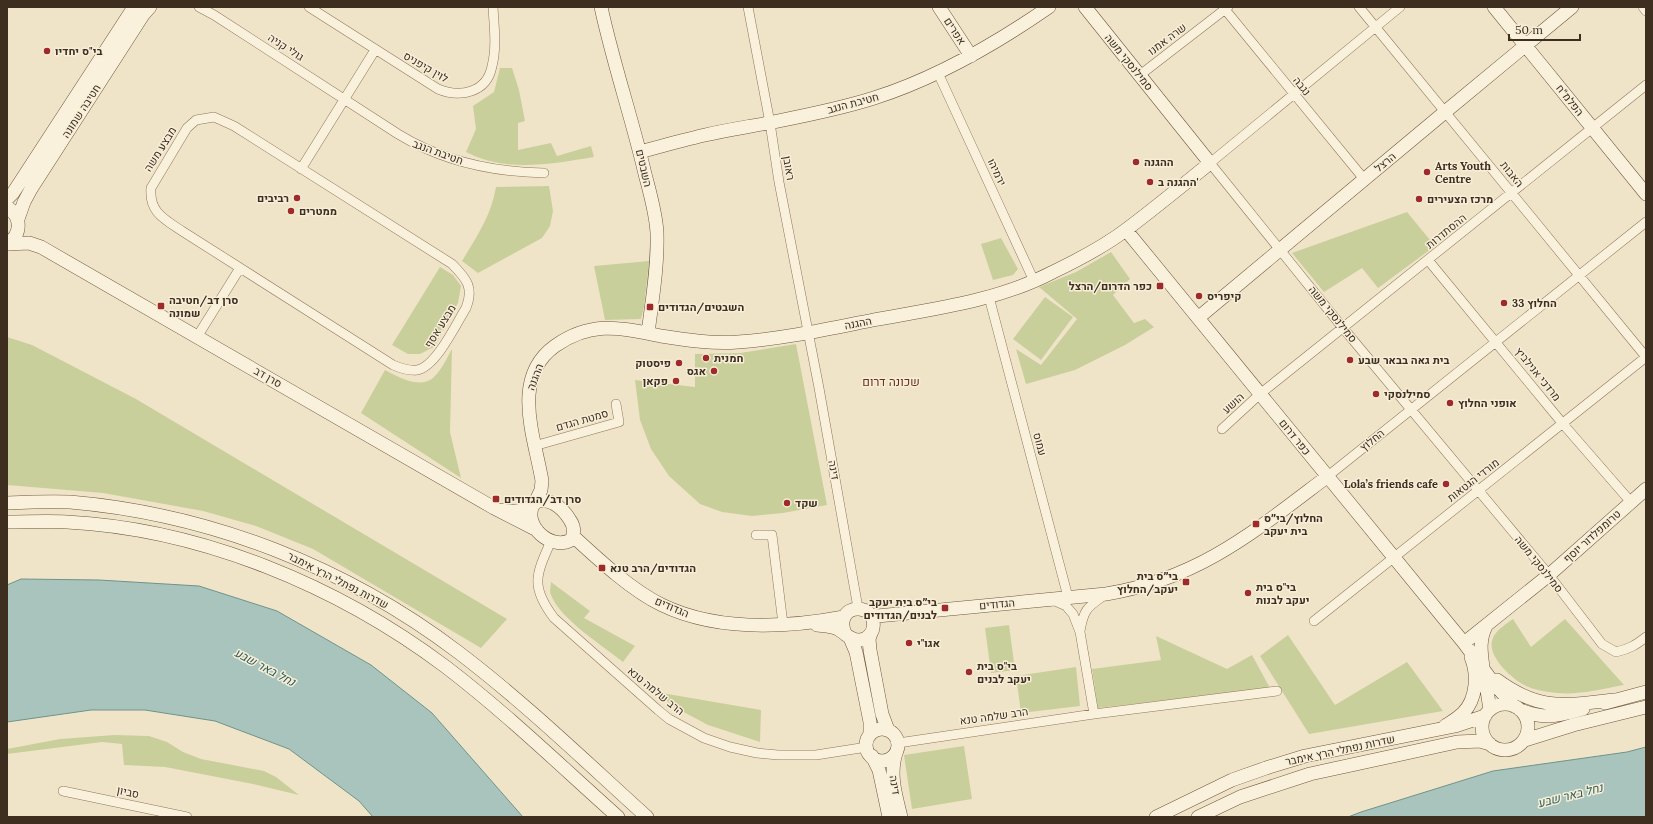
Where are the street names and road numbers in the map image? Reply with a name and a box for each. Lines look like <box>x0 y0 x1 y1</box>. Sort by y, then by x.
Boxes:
street label: אפרים <box>941 15 969 47</box>
street label: שרה אמנו <box>1145 20 1189 58</box>
street label: גולי קניה <box>265 30 307 64</box>
street label: סמילנסקי משה <box>1102 31 1156 93</box>
street label: לוין קיפניס <box>401 49 451 86</box>
street label: נגבה <box>1290 74 1314 98</box>
street label: חטיבה שמונה <box>58 81 104 141</box>
street label: הפלמ"ח <box>1553 81 1587 119</box>
street label: חטיבת הנגב <box>826 89 880 117</box>
street label: מבצע משה <box>141 124 179 174</box>
street label: חטיבת הנגב <box>411 136 465 168</box>
street label: השבטים <box>633 148 655 188</box>
street label: הרצל <box>1371 149 1399 175</box>
street label: ראובן <box>780 155 798 181</box>
street label: ירמיהו <box>985 156 1009 188</box>
street label: האבות <box>1497 158 1527 190</box>
street label: ההסתדרות <box>1423 210 1469 252</box>
street label: סמילנסקי משה <box>1306 283 1360 345</box>
street label: מבצע אסף <box>421 302 459 350</box>
street label: ההגנה <box>843 313 873 333</box>
street label: מרדכי אנילביץ <box>1512 344 1564 404</box>
street label: ההגנה <box>524 362 546 392</box>
street label: סרן דב <box>252 363 284 391</box>
street label: הושע <box>1219 389 1247 417</box>
street label: סמטת הגדם <box>554 406 610 434</box>
street label: כפר דרום <box>1276 416 1314 458</box>
street label: החלוץ <box>1357 426 1387 454</box>
street label: עמוס <box>1030 431 1050 457</box>
street label: מורדי הגטאות <box>1444 455 1502 505</box>
street label: דינה <box>825 459 843 481</box>
street label: טרומפלדור יוסף <box>1560 506 1624 565</box>
street label: סמילנסקי משה <box>1512 533 1566 595</box>
street label: שדרות נפתלי הרץ אימבר <box>285 548 391 612</box>
street label: הגדודים <box>653 594 691 620</box>
street label: הגדודים <box>979 595 1015 613</box>
street label: הרב שלמה טנא <box>625 664 687 718</box>
street label: הרב שלמה טנא <box>959 704 1029 728</box>
street label: שדרות נפתלי הרץ אימבר <box>1284 732 1396 768</box>
street label: דינה <box>887 774 903 796</box>
street label: סביון <box>116 783 140 801</box>

